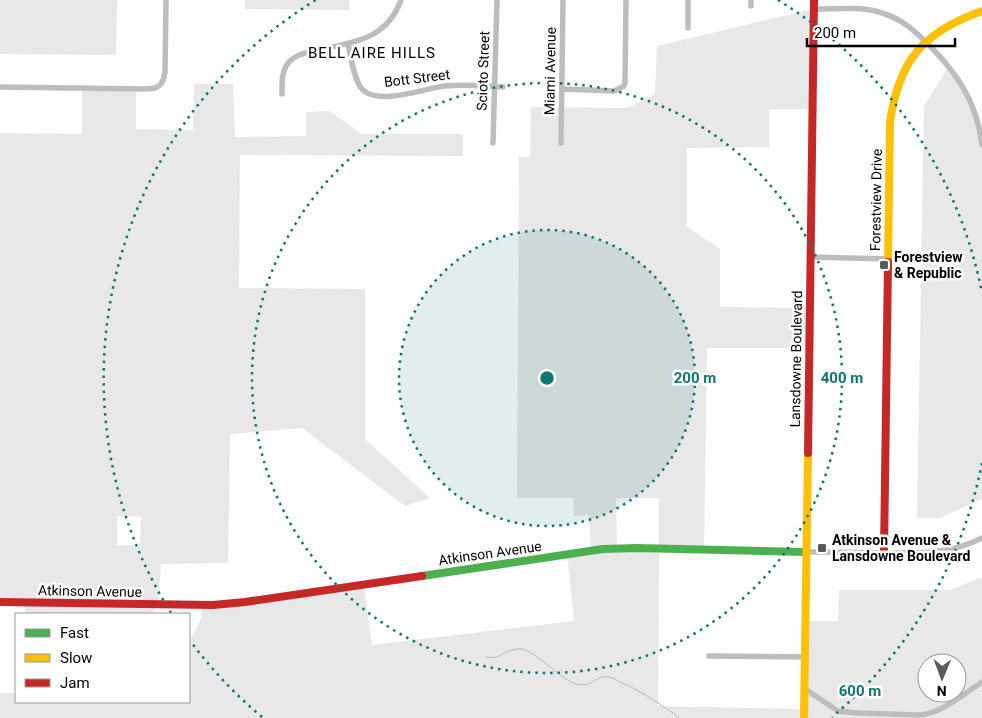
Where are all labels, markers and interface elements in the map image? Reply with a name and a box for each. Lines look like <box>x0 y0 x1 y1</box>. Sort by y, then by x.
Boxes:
scale bar <box>807 15 954 47</box>
text: 200 m <box>814 24 856 42</box>
street label: Miami Avenue <box>541 27 559 115</box>
street label: Scioto Street <box>474 30 492 111</box>
district label: BELL AIRE HILLS <box>308 44 436 62</box>
street label: Bott Street <box>383 66 451 90</box>
street label: Forestview Drive <box>867 149 885 251</box>
place label: Forestview & Republic <box>894 249 963 281</box>
marker: Forestview & Republic <box>878 259 890 271</box>
street label: Lansdowne Boulevard <box>787 290 805 428</box>
centre of rings <box>538 369 556 387</box>
text: 200 m <box>674 369 716 387</box>
text: 400 m <box>821 369 863 387</box>
place label: Atkinson Avenue & Lansdowne Boulevard <box>832 532 970 564</box>
street label: Atkinson Avenue <box>437 538 543 568</box>
marker: Atkinson Avenue & Lansdowne Boulevard <box>816 542 828 554</box>
street label: Atkinson Avenue <box>38 582 142 600</box>
legend <box>15 613 190 703</box>
text: Fast <box>60 624 89 642</box>
text: Slow <box>60 649 92 667</box>
north arrow <box>917 653 967 703</box>
text: Jam <box>60 674 90 692</box>
text: 600 m <box>839 682 881 700</box>
text: N <box>937 683 947 699</box>

